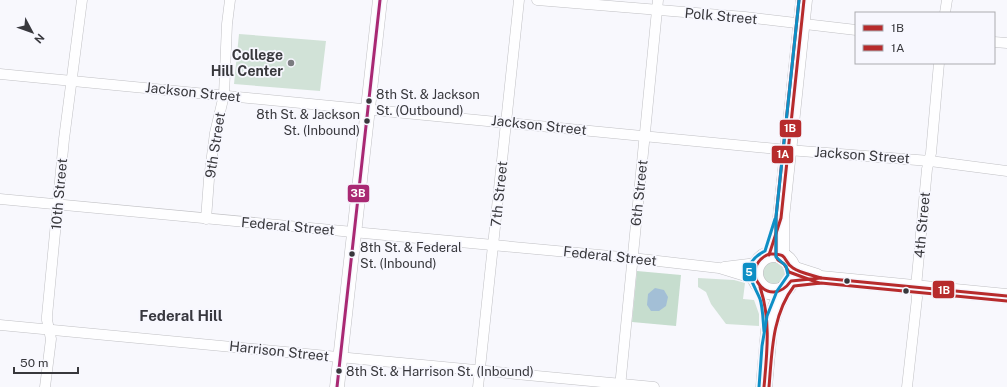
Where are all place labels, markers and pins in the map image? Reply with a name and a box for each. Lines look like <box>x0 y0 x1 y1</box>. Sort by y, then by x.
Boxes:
place label: College Hill Center <box>211 47 283 79</box>
marker: College Hill Center <box>286 58 296 68</box>
place label: 8th St. & Jackson St. (Outbound) <box>376 87 480 118</box>
marker: 8th St. & Jackson St. (Outbound) <box>364 96 374 106</box>
place label: 8th St. & Jackson St. (Inbound) <box>256 107 360 138</box>
marker: 8th St. & Jackson St. (Inbound) <box>362 116 372 126</box>
place label: 8th St. & Federal St. (Inbound) <box>360 240 462 271</box>
marker: 8th St. & Federal St. (Inbound) <box>347 249 357 259</box>
unlabelled marker <box>842 276 852 286</box>
unlabelled marker <box>901 286 911 296</box>
place label: 8th St. & Harrison St. (Inbound) <box>346 364 534 379</box>
marker: 8th St. & Harrison St. (Inbound) <box>334 366 344 376</box>

